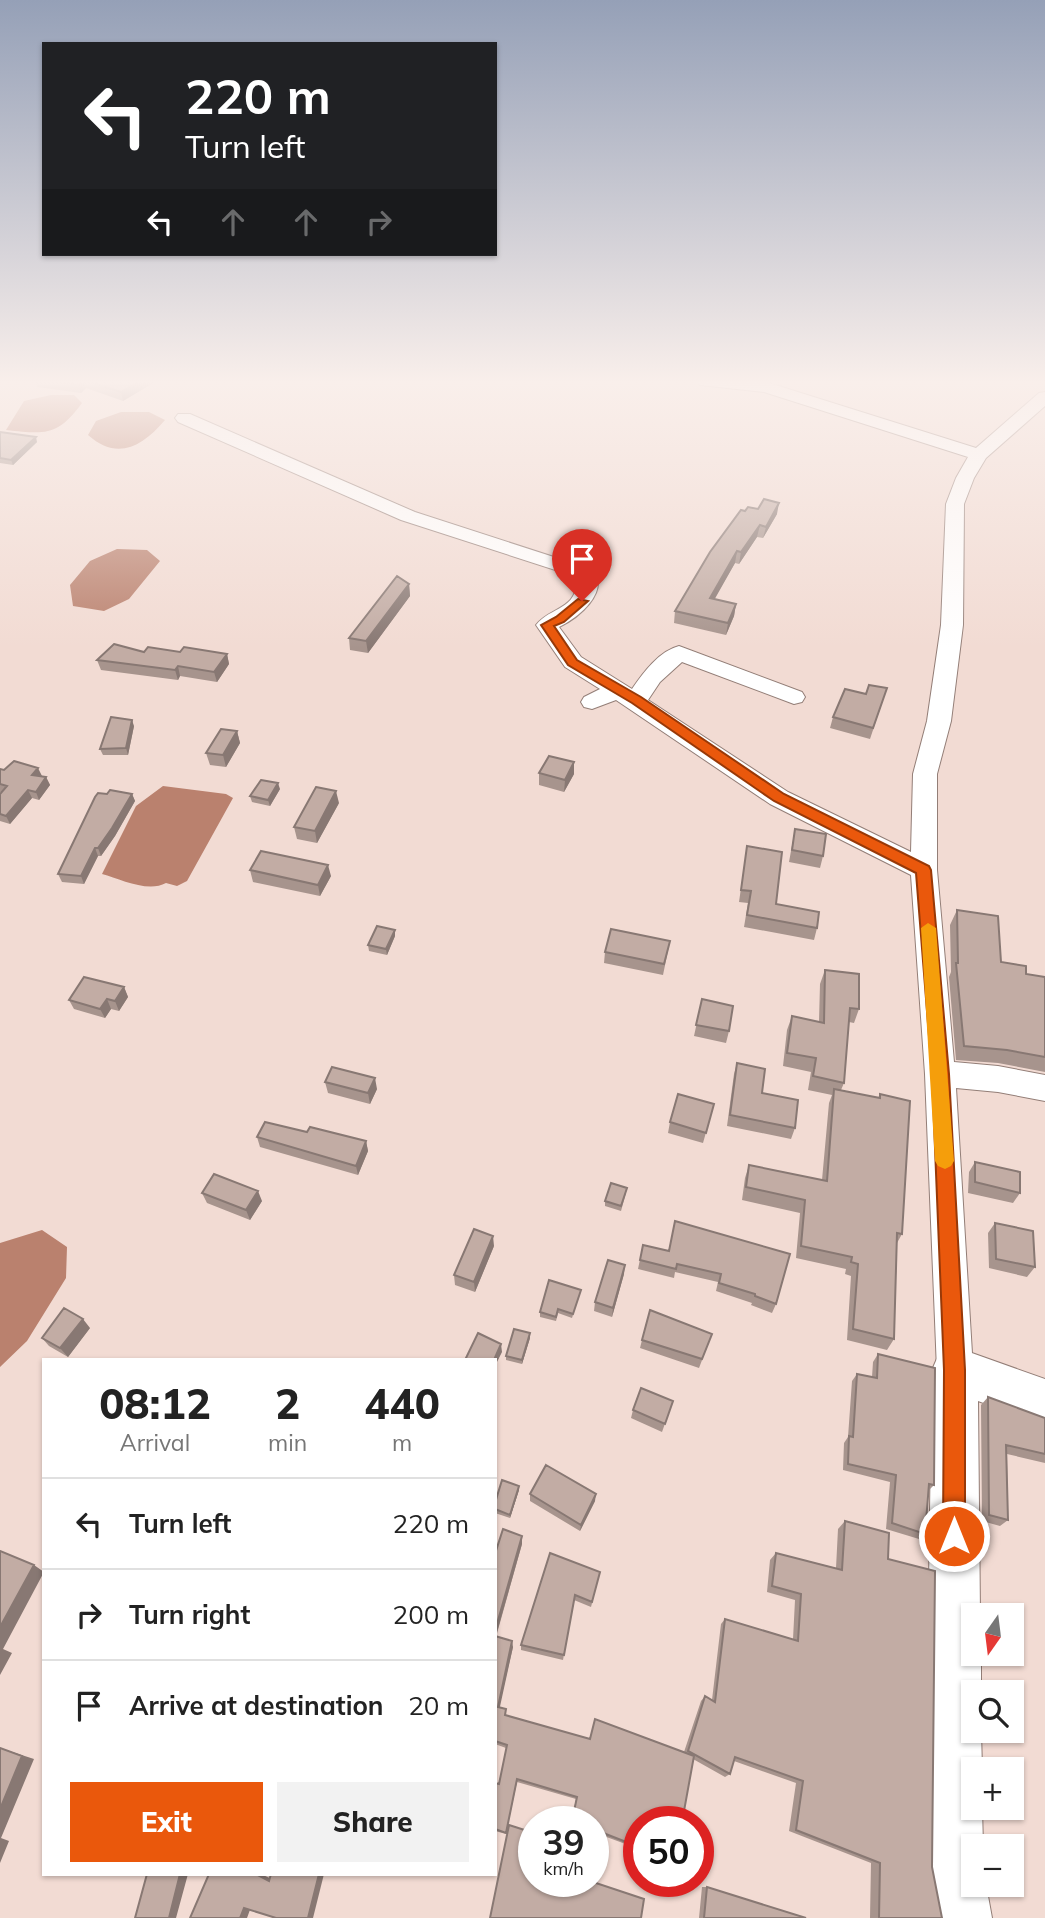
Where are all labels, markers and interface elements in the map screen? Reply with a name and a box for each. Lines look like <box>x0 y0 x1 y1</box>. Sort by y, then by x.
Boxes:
text: 220 m <box>185 65 331 126</box>
icon: left <box>70 70 161 161</box>
text: Turn left <box>185 126 305 166</box>
icon: left <box>141 203 179 241</box>
icon: ahead <box>214 203 252 241</box>
icon: ahead <box>287 203 325 241</box>
icon: right <box>360 203 398 241</box>
pin <box>552 529 612 601</box>
icon: arrive <box>563 540 601 578</box>
text: 08:12 <box>99 1377 211 1430</box>
text: 2 <box>275 1377 300 1430</box>
text: 440 <box>364 1377 440 1430</box>
text: Arrival <box>120 1428 190 1457</box>
text: min <box>268 1428 307 1457</box>
text: m <box>392 1428 412 1457</box>
position arrow <box>917 1499 991 1573</box>
icon: left <box>70 1505 108 1543</box>
text: Turn left <box>129 1507 231 1540</box>
text: 220 m <box>393 1507 469 1540</box>
icon: right <box>70 1596 108 1634</box>
text: Turn right <box>129 1598 250 1631</box>
text: 200 m <box>393 1598 469 1631</box>
north arrow <box>961 1603 1024 1666</box>
map controls <box>961 1603 1024 1897</box>
button: search <box>961 1680 1024 1743</box>
icon: arrive <box>70 1687 108 1725</box>
text: Arrive at destination <box>129 1689 384 1722</box>
text: 20 m <box>408 1689 469 1722</box>
button: + <box>961 1757 1024 1820</box>
button: Exit <box>70 1782 263 1862</box>
button: Share <box>277 1782 469 1862</box>
speed limit sign: 50 <box>623 1806 714 1897</box>
text: 39 <box>542 1820 585 1864</box>
button: − <box>961 1834 1024 1897</box>
text: km/h <box>543 1857 584 1880</box>

